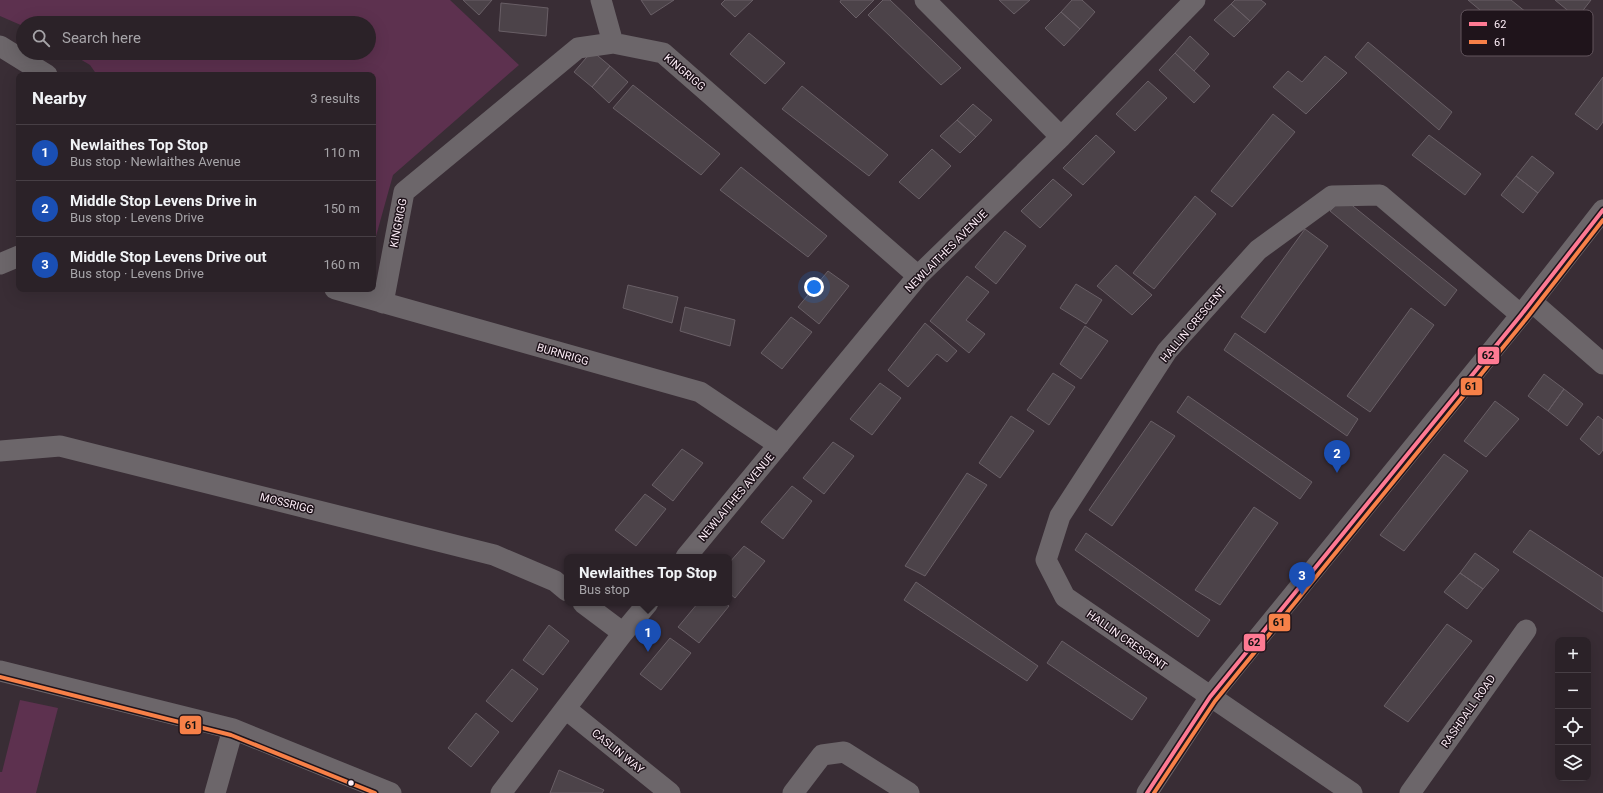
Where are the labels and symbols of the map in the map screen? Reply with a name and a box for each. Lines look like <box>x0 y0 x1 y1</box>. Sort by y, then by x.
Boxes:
legend <box>1461 10 1593 56</box>
text: 62 <box>1494 18 1506 31</box>
text: 61 <box>1494 36 1506 49</box>
street label: KINGRIGG <box>661 51 708 93</box>
street label: KINGRIGG <box>387 197 410 249</box>
street label: NEWLAITHES AVENUE <box>903 208 990 295</box>
your location <box>804 277 824 297</box>
street label: HALLIN CRESCENT <box>1158 283 1229 365</box>
street label: BURNRIGG <box>535 341 590 368</box>
line badge: 62 <box>1477 346 1500 365</box>
text: 62 <box>1482 349 1494 362</box>
line badge: 61 <box>1460 377 1483 396</box>
text: 61 <box>1465 380 1477 393</box>
pin: 2 <box>1324 440 1350 473</box>
street label: NEWLAITHES AVENUE <box>696 451 777 544</box>
street label: MOSSRIGG <box>259 491 315 516</box>
pin: 3 <box>1289 562 1315 595</box>
street label: HALLIN CRESCENT <box>1084 608 1170 673</box>
line badge: 61 <box>1268 613 1291 632</box>
text: 61 <box>1273 616 1285 629</box>
pin: 1 <box>635 619 661 652</box>
line badge: 62 <box>1243 633 1266 652</box>
text: 62 <box>1248 636 1260 649</box>
street label: RASHDALL ROAD <box>1438 672 1498 750</box>
line badge: 61 <box>179 715 202 735</box>
text: 61 <box>185 719 197 732</box>
street label: CASLIN WAY <box>589 726 647 777</box>
unlabelled marker <box>346 778 356 788</box>

